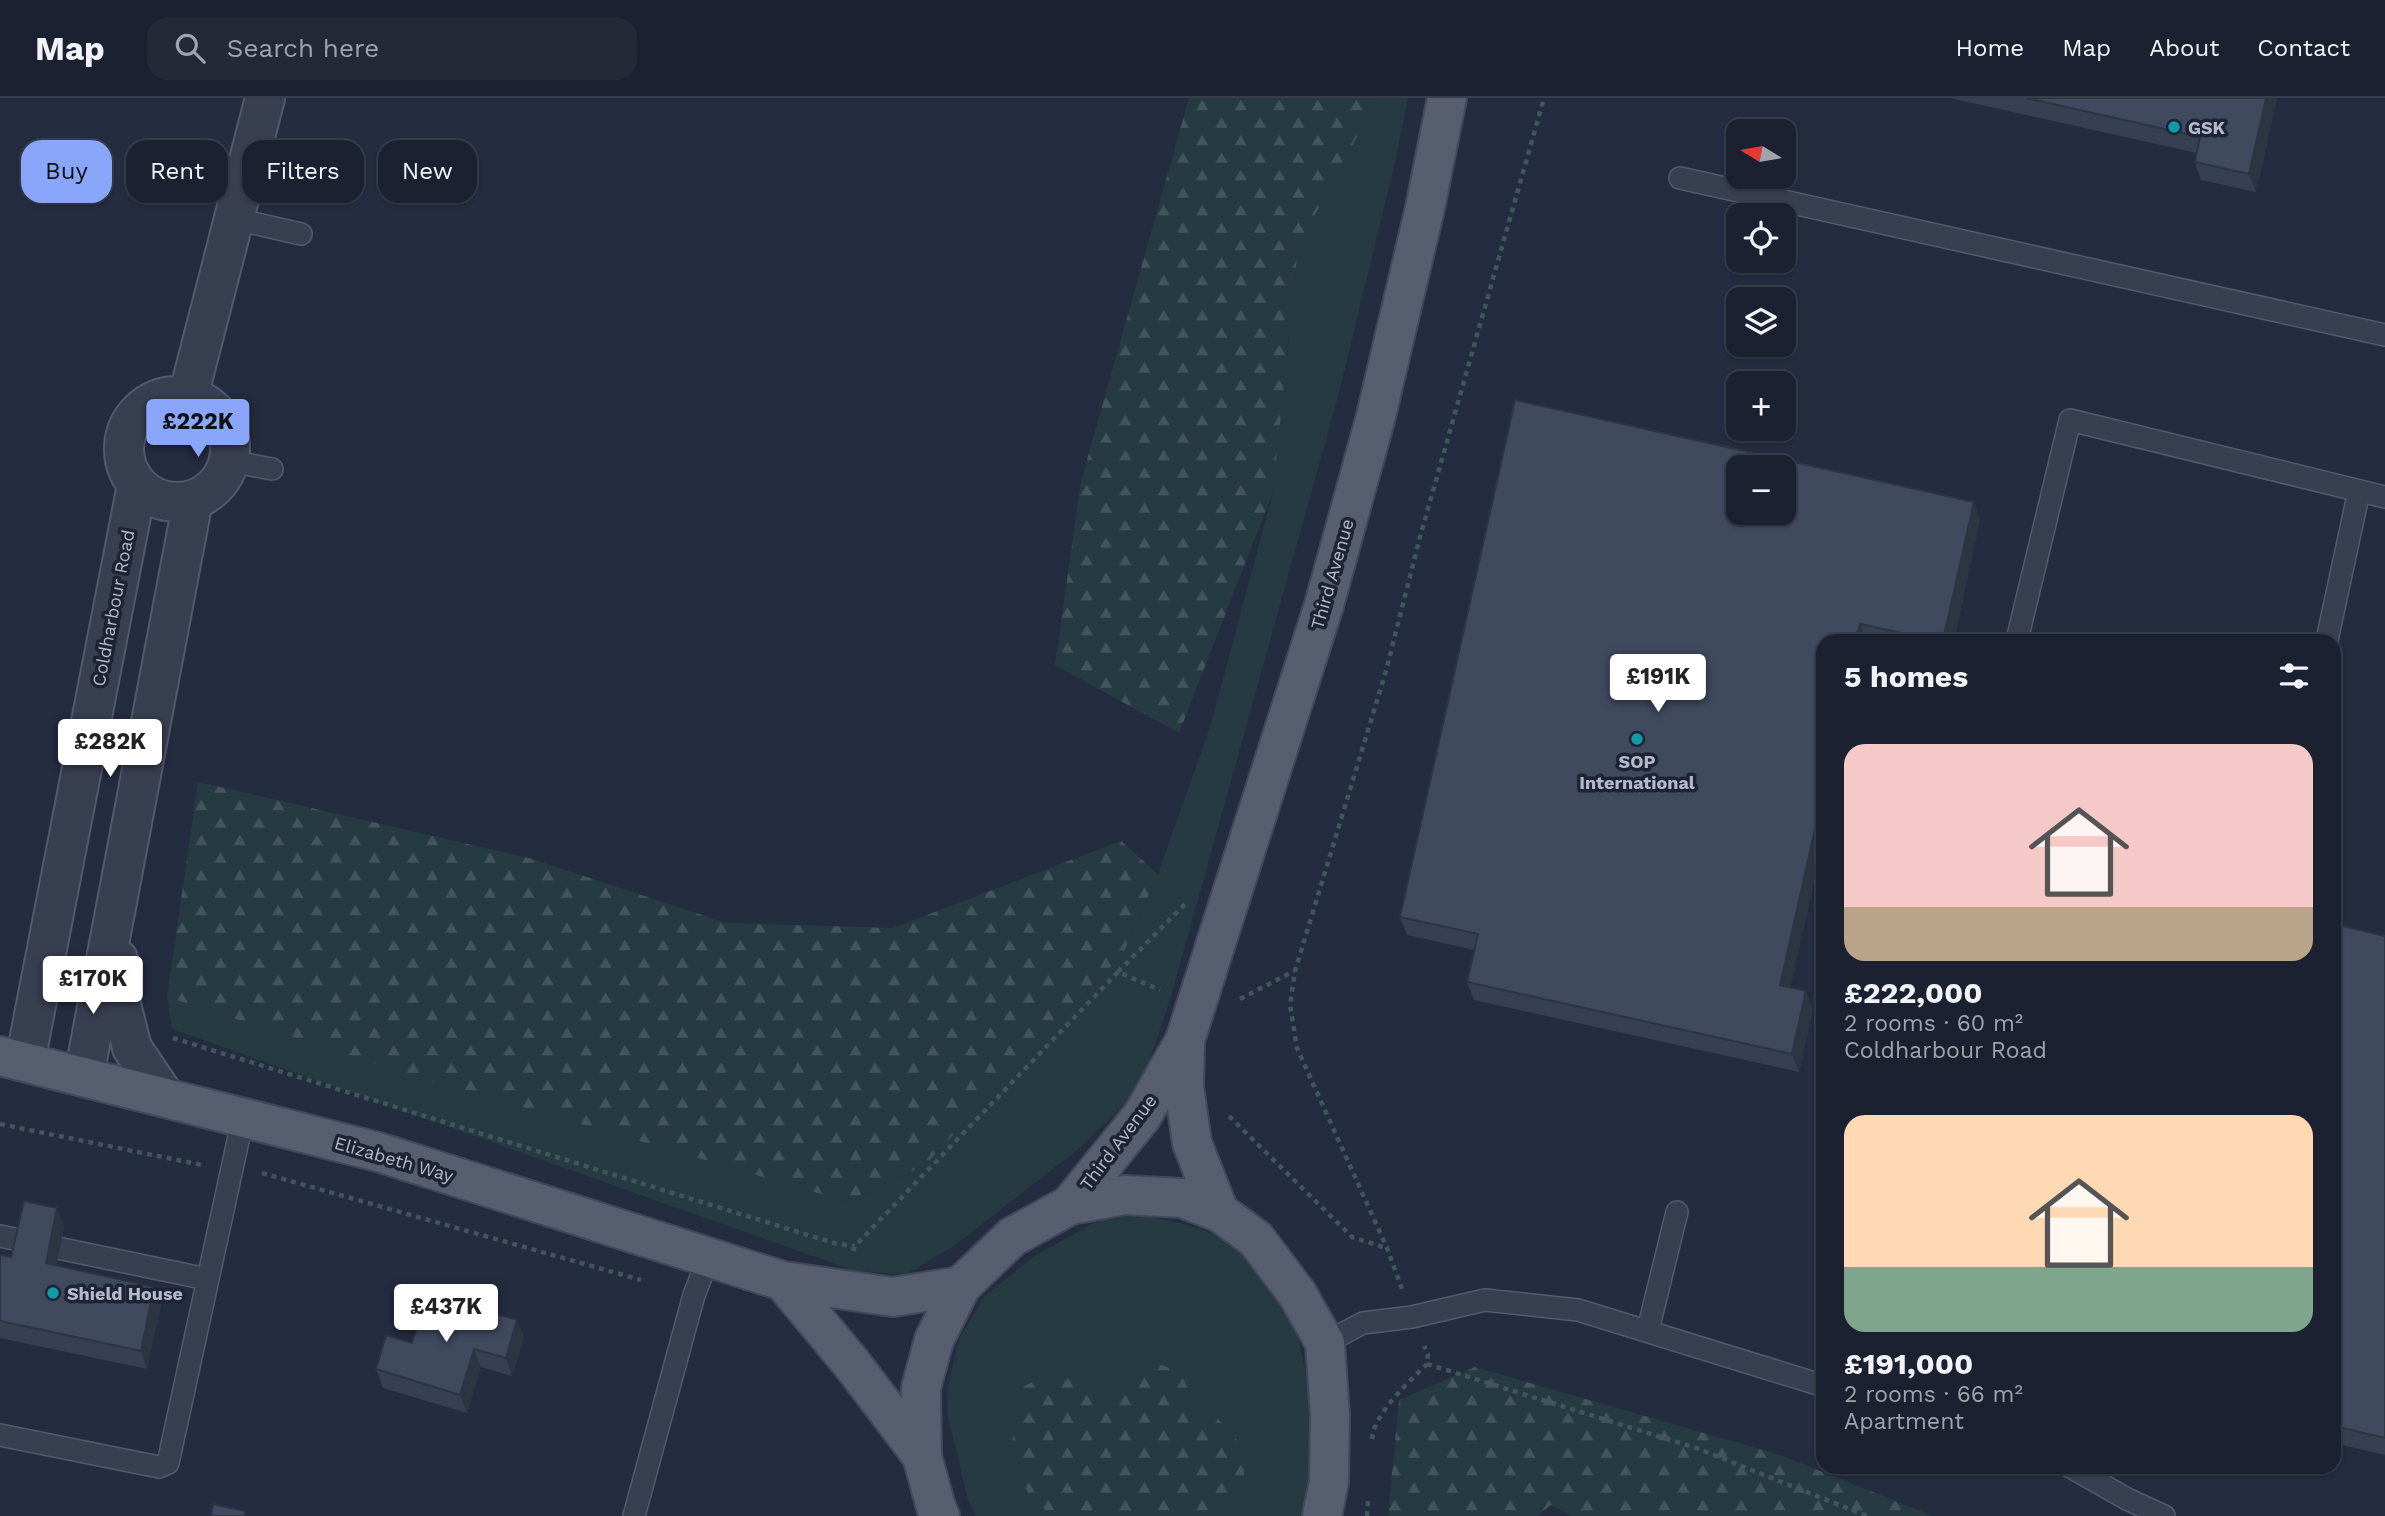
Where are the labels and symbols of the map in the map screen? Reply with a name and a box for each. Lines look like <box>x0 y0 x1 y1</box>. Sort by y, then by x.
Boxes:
place label: GSK <box>2188 117 2226 138</box>
north arrow <box>1726 119 1796 189</box>
marker: GSK <box>2166 119 2182 135</box>
pin: £222K <box>149 400 247 459</box>
street label: Third Avenue <box>1306 516 1358 632</box>
street label: Coldharbour Road <box>88 528 138 688</box>
pin: £191K <box>1609 654 1707 714</box>
pin: £282K <box>61 720 159 779</box>
marker: SOP International <box>1629 731 1645 747</box>
place label: SOP International <box>1579 751 1695 793</box>
pin: £170K <box>44 956 142 1016</box>
street label: Third Avenue <box>1075 1090 1161 1194</box>
street label: Elizabeth Way <box>332 1132 457 1186</box>
place label: Shield House <box>67 1283 183 1304</box>
pin: £437K <box>397 1284 495 1344</box>
marker: Shield House <box>45 1285 61 1301</box>

